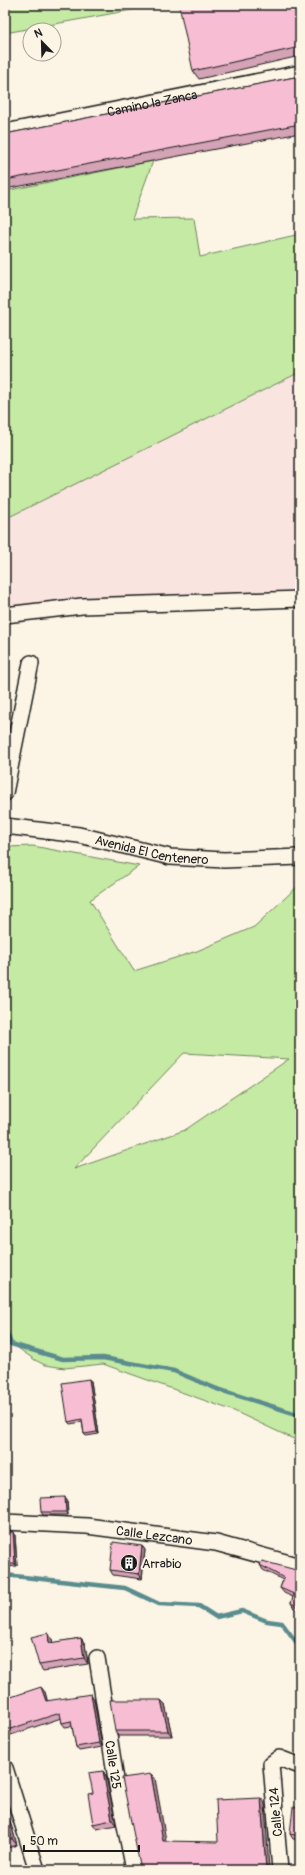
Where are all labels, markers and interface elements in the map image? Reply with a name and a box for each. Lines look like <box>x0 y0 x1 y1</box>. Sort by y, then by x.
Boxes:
north arrow <box>22 22 62 62</box>
text: N <box>32 26 45 41</box>
street label: Camino la Zanca <box>106 87 199 120</box>
street label: Avenida El Centenero <box>93 832 209 868</box>
street label: Calle Lezcano <box>115 1523 193 1549</box>
building icon: Arrabio <box>119 1553 139 1573</box>
place label: Arrabio <box>142 1556 181 1572</box>
street label: Calle 125 <box>101 1739 124 1790</box>
street label: Calle 124 <box>266 1786 286 1837</box>
scale bar <box>24 1827 139 1853</box>
text: 50 m <box>30 1834 58 1849</box>

